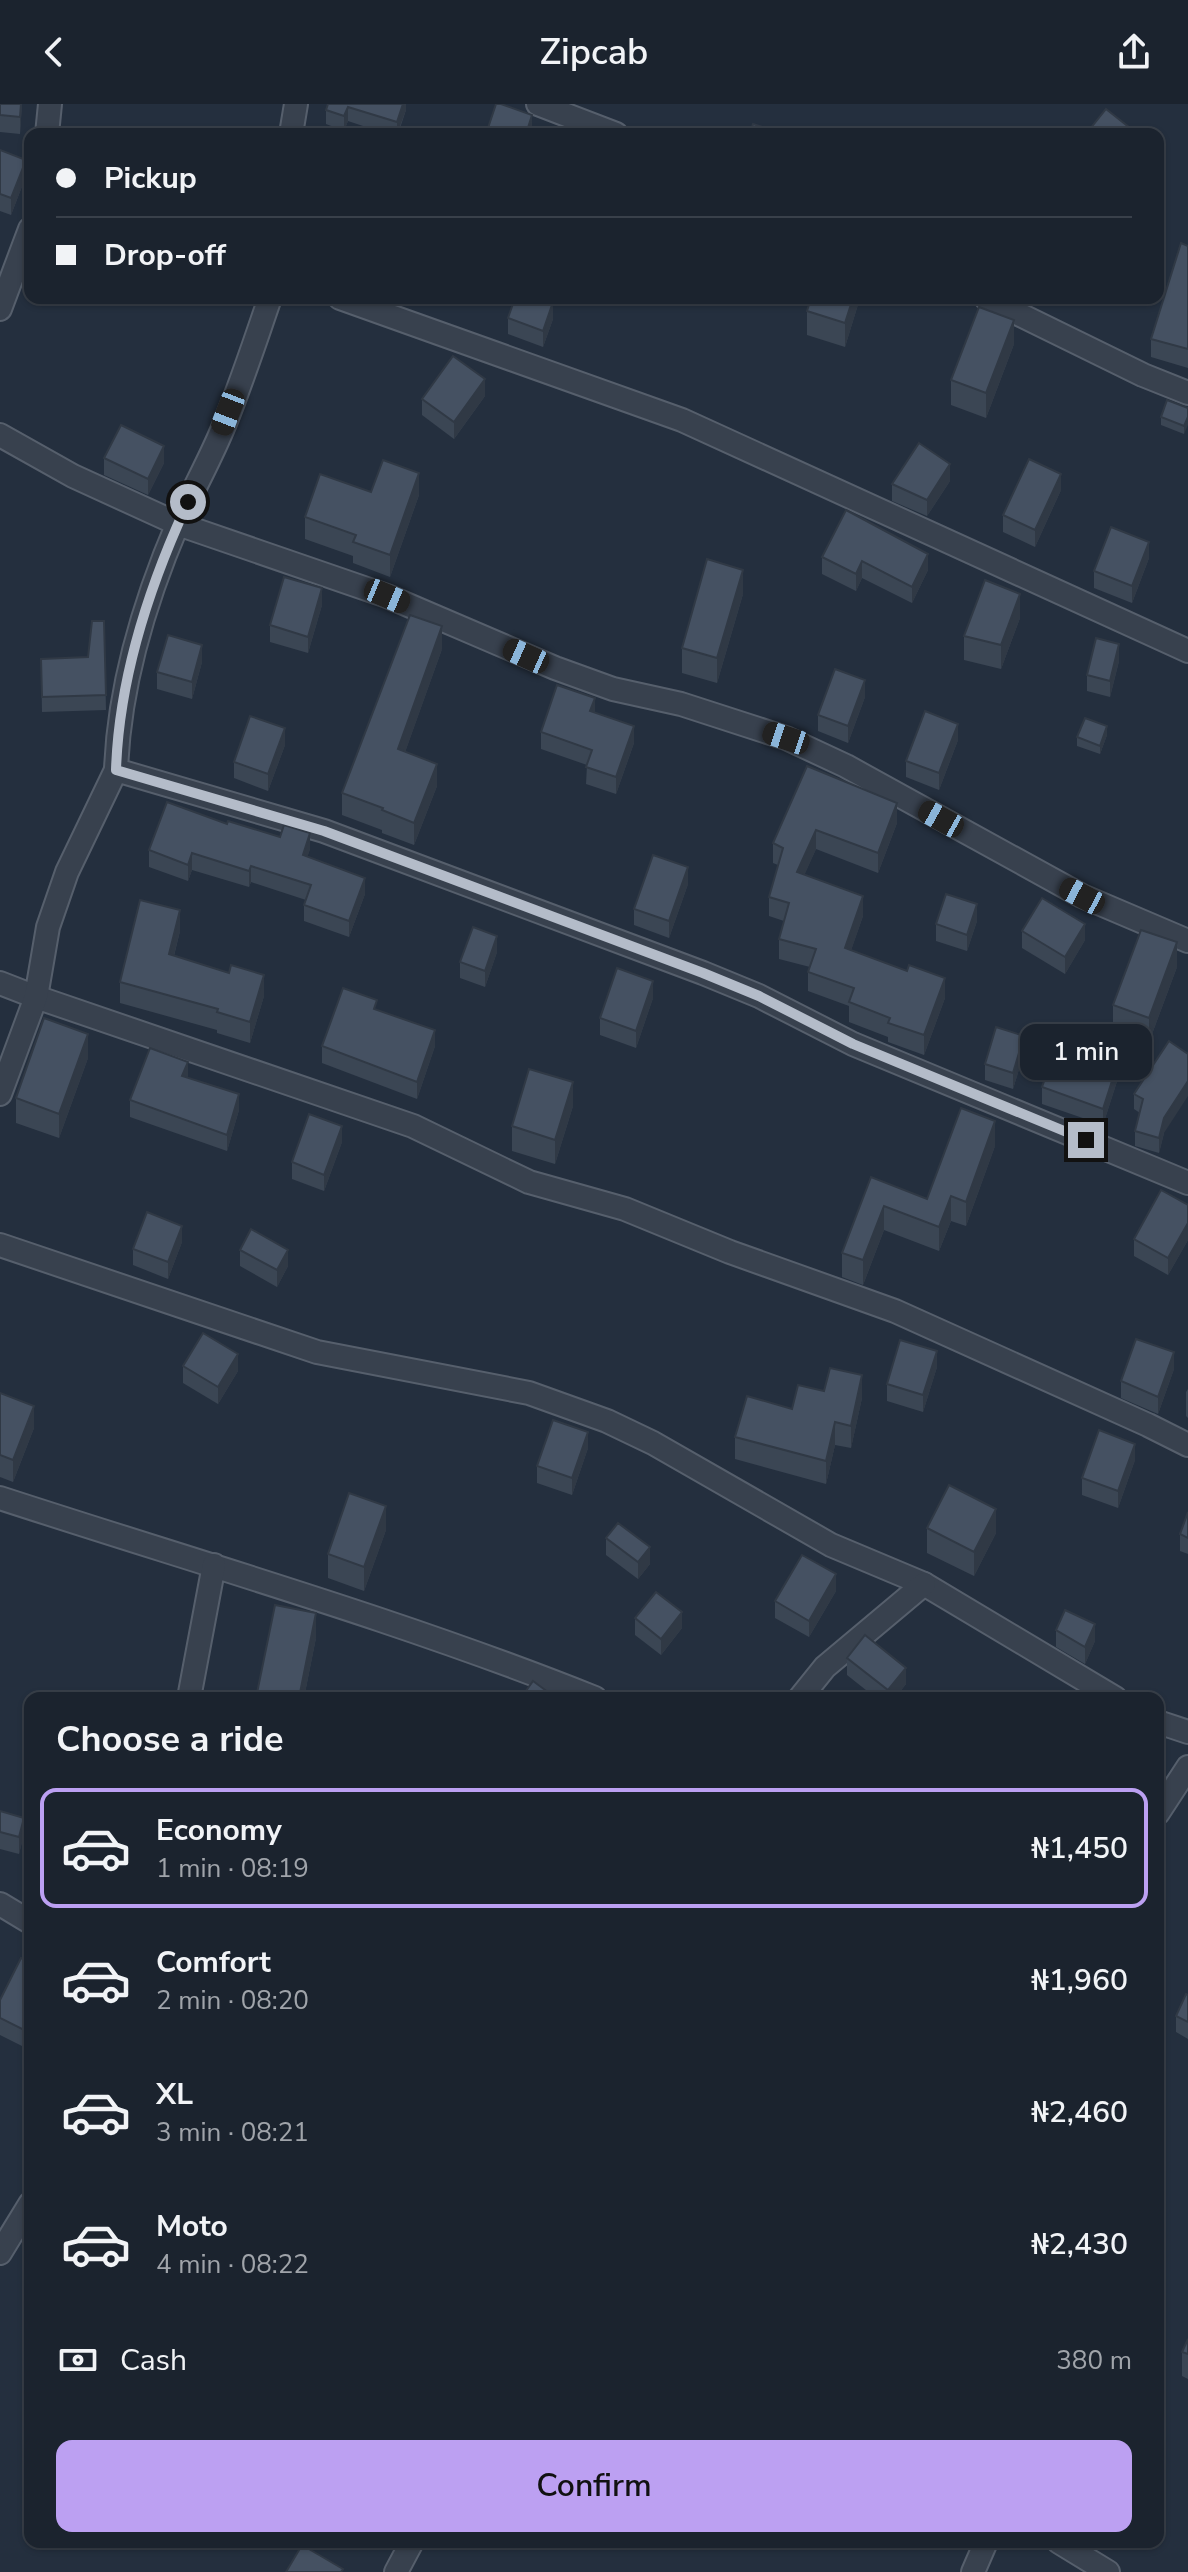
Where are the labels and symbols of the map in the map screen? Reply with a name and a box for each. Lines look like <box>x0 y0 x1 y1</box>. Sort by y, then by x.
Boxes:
car <box>208 385 248 439</box>
route start <box>170 484 206 520</box>
car <box>360 576 414 616</box>
car <box>499 635 553 677</box>
car <box>759 719 813 757</box>
car <box>914 797 968 841</box>
car <box>1055 874 1109 918</box>
callout: 1 min <box>1020 1024 1152 1080</box>
route end <box>1068 1122 1104 1158</box>

